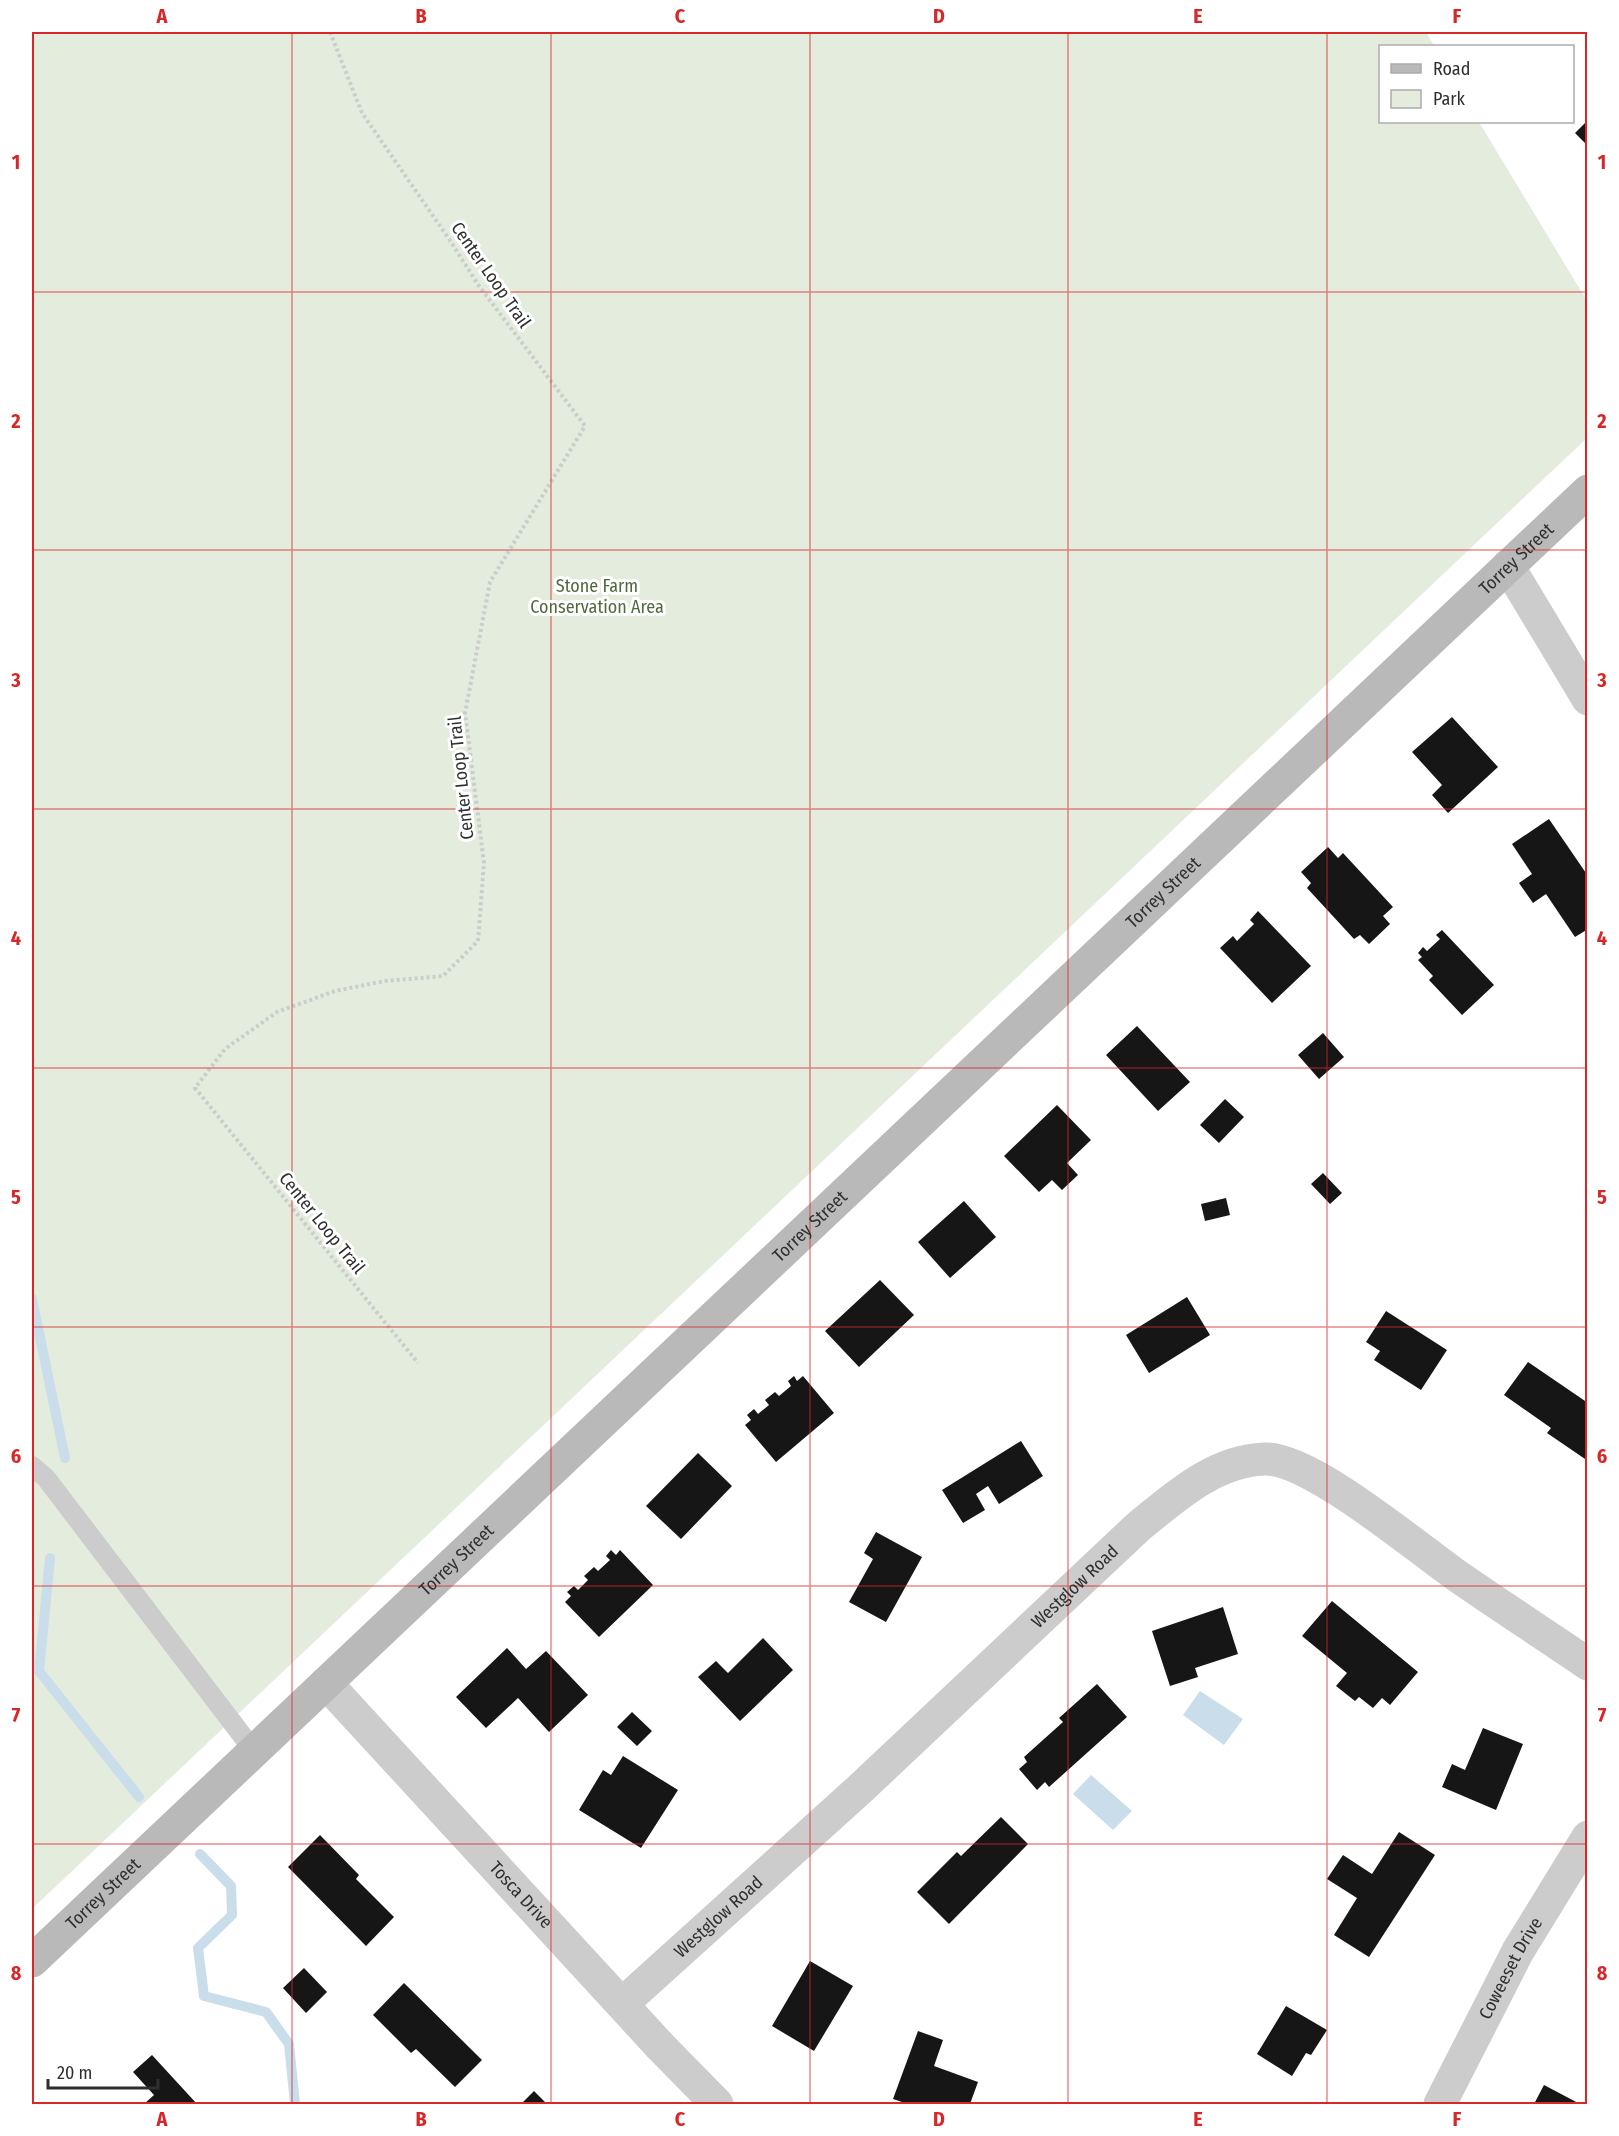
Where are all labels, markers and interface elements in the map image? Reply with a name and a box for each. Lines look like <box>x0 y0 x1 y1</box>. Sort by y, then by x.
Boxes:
text: A <box>156 4 169 28</box>
text: B <box>415 4 427 28</box>
text: C <box>675 4 686 28</box>
text: D <box>933 4 945 28</box>
text: E <box>1193 4 1203 28</box>
text: F <box>1453 4 1462 28</box>
legend <box>1379 45 1574 123</box>
text: Road <box>1433 58 1470 80</box>
text: Park <box>1433 88 1466 110</box>
text: 1 <box>12 150 20 174</box>
text: 1 <box>1598 150 1606 174</box>
street label: Center Loop Trail <box>446 218 536 332</box>
text: 2 <box>10 409 21 433</box>
text: 2 <box>1596 409 1607 433</box>
street label: Torrey Street <box>1475 518 1558 599</box>
park label: Stone Farm Conservation Area <box>530 575 664 618</box>
text: 3 <box>10 668 21 692</box>
text: 3 <box>1596 668 1607 692</box>
street label: Center Loop Trail <box>444 715 478 841</box>
street label: Torrey Street <box>1121 852 1205 933</box>
text: 4 <box>11 926 21 950</box>
text: 4 <box>1597 926 1607 950</box>
street label: Center Loop Trail <box>274 1168 370 1278</box>
text: 5 <box>11 1185 21 1209</box>
text: 5 <box>1597 1185 1607 1209</box>
street label: Torrey Street <box>768 1186 852 1267</box>
text: 6 <box>11 1444 21 1468</box>
text: 6 <box>1597 1444 1607 1468</box>
street label: Torrey Street <box>415 1519 498 1600</box>
street label: Westglow Road <box>1027 1540 1123 1633</box>
text: 7 <box>12 1703 21 1727</box>
text: 7 <box>1598 1703 1607 1727</box>
street label: Torrey Street <box>61 1853 145 1934</box>
street label: Tosca Drive <box>485 1857 557 1933</box>
street label: Westglow Road <box>670 1871 767 1962</box>
street label: Coweeset Drive <box>1474 1913 1547 2023</box>
text: 8 <box>11 1961 22 1985</box>
text: 8 <box>1597 1961 1608 1985</box>
scale bar <box>48 2052 158 2090</box>
text: 20 m <box>57 2062 92 2084</box>
text: A <box>156 2107 169 2131</box>
text: B <box>415 2107 427 2131</box>
text: C <box>675 2107 686 2131</box>
text: D <box>933 2107 945 2131</box>
text: E <box>1193 2107 1203 2131</box>
text: F <box>1453 2107 1462 2131</box>

